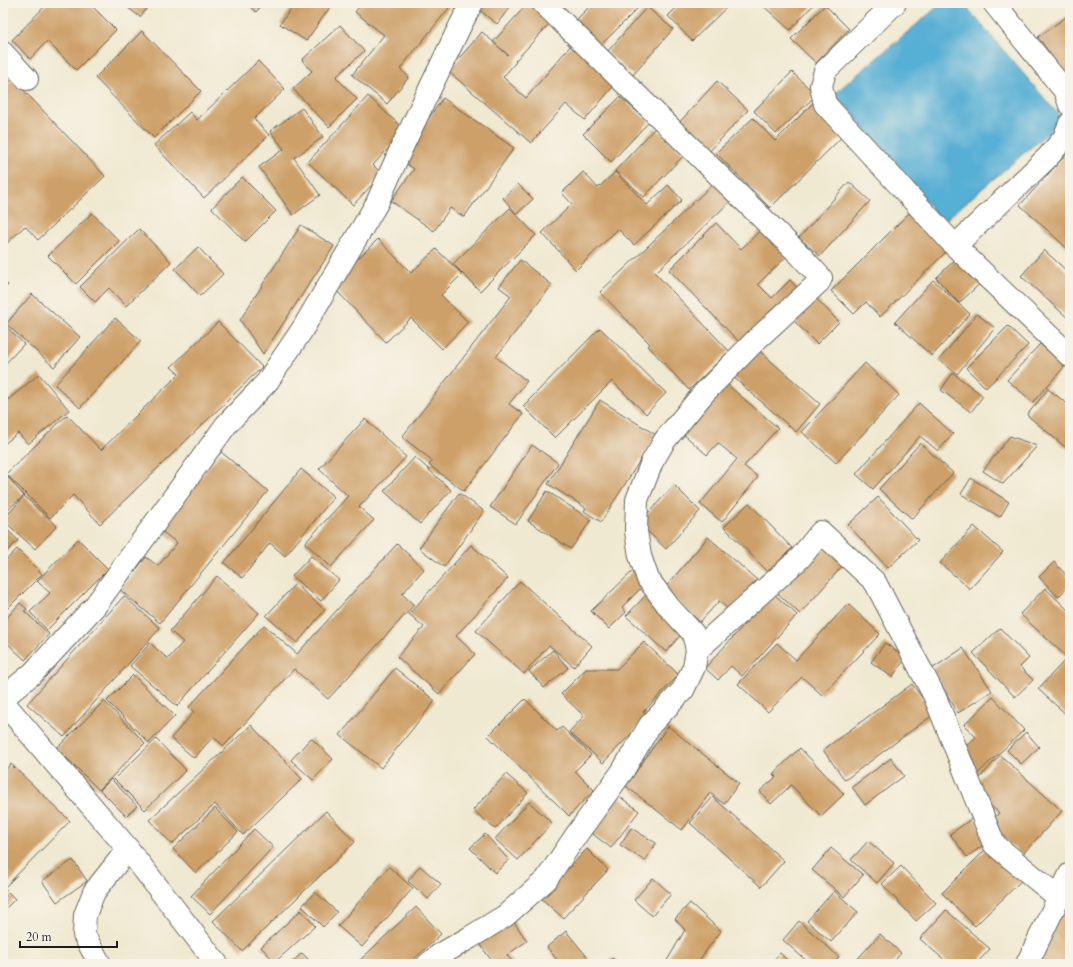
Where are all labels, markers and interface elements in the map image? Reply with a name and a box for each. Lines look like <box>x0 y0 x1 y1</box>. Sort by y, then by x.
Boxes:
scale bar <box>20 923 117 949</box>
text: 20 m <box>26 929 53 945</box>

